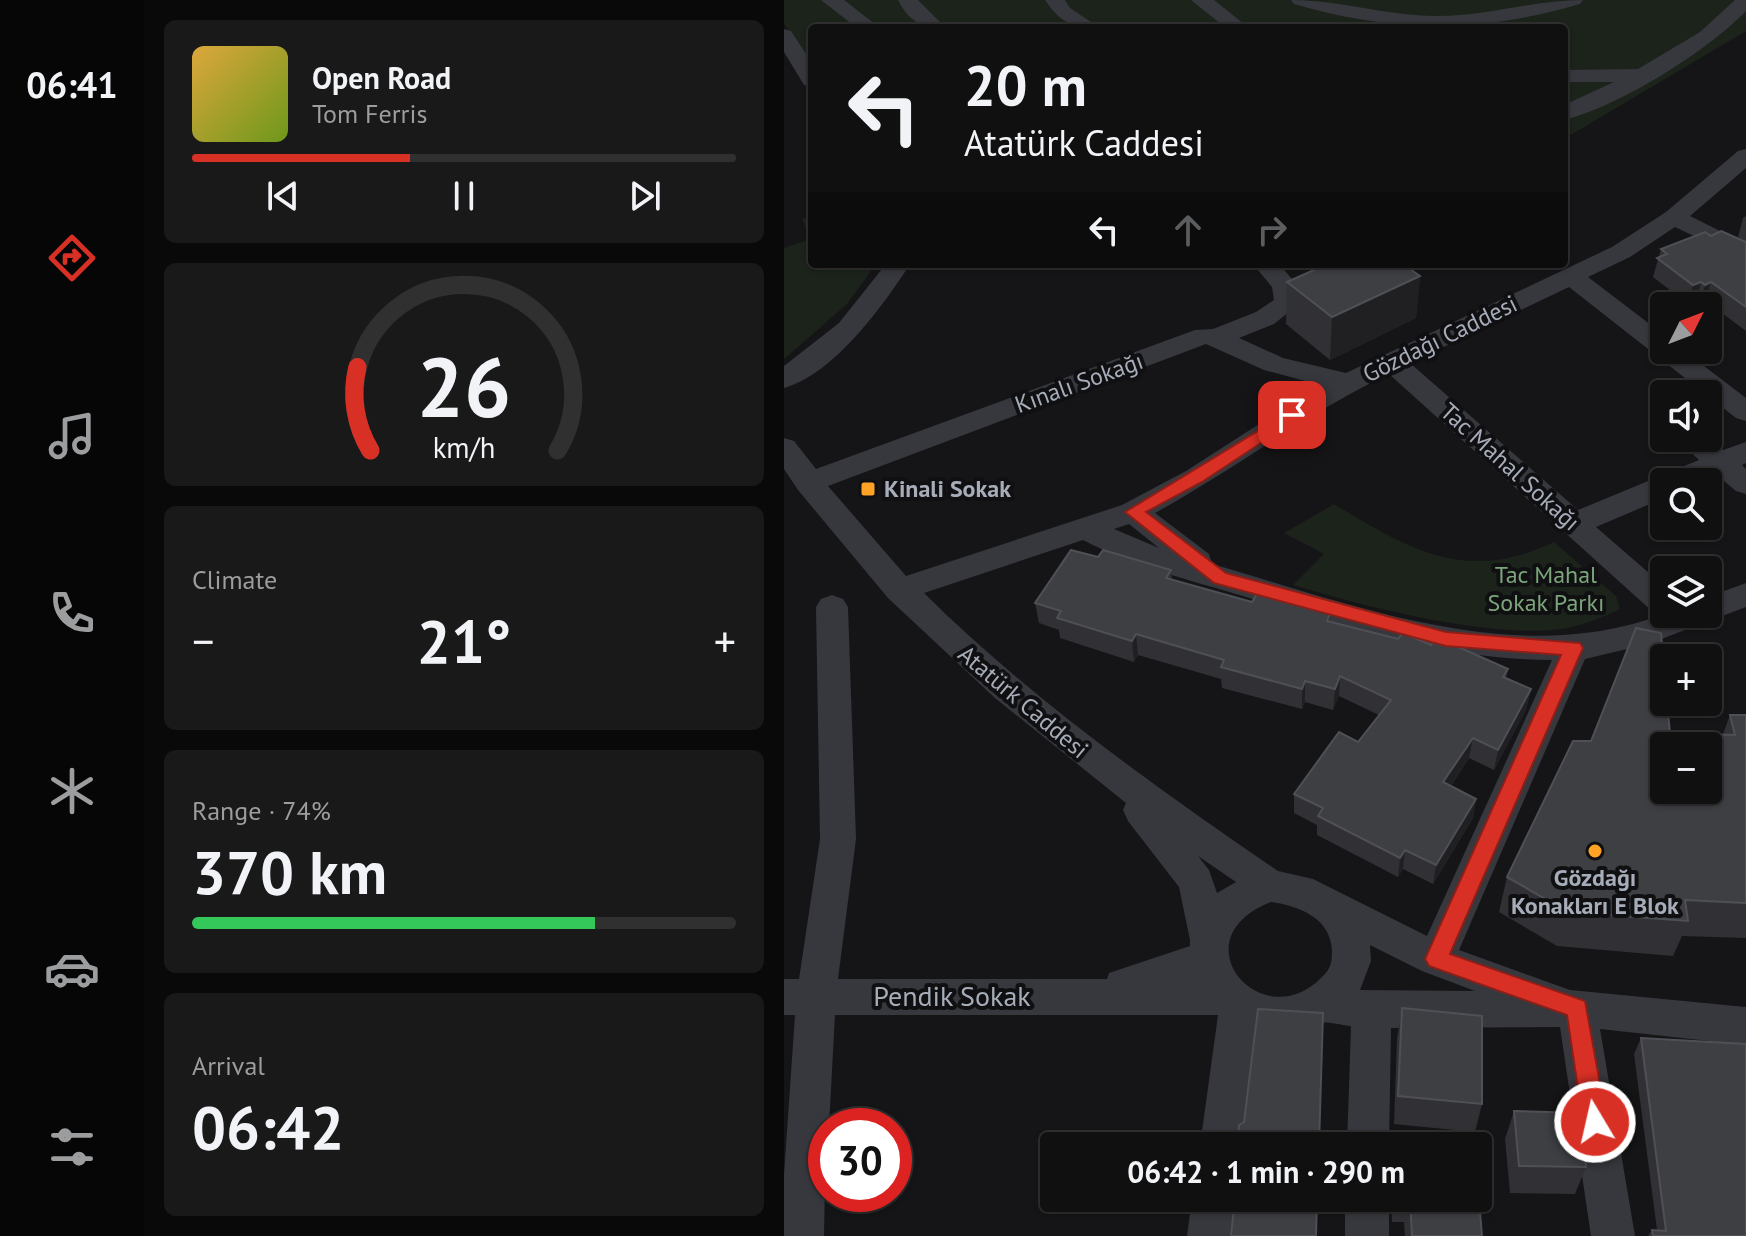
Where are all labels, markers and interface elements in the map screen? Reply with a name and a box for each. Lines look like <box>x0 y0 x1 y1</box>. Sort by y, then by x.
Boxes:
text: 20 m <box>964 49 1087 121</box>
icon: left <box>832 56 936 160</box>
text: Open Road <box>312 58 451 97</box>
text: 06:41 <box>26 61 118 108</box>
text: Tom Ferris <box>312 97 427 130</box>
text: Atatürk Caddesi <box>964 119 1204 166</box>
icon: previous <box>261 174 305 218</box>
icon: pause <box>442 174 486 218</box>
icon: next <box>623 174 667 218</box>
icon: left <box>1082 208 1126 252</box>
icon: ahead <box>1166 208 1210 252</box>
icon: right <box>1250 208 1294 252</box>
icon: directions <box>44 230 100 286</box>
street label: Gözdağı Caddesi <box>1357 288 1522 389</box>
north arrow <box>1650 292 1722 364</box>
map controls <box>1650 292 1722 804</box>
text: 26 <box>417 331 511 439</box>
street label: Kınalı Sokağı <box>1010 345 1147 420</box>
button: sound <box>1650 380 1722 452</box>
pin <box>1258 381 1326 449</box>
icon: arrive <box>1270 393 1314 437</box>
street label: Tac Mahal Sokağı <box>1434 396 1586 537</box>
icon: music <box>44 408 100 464</box>
text: km/h <box>433 429 495 466</box>
button: search <box>1650 468 1722 540</box>
place label: Kinali Sokak <box>884 473 1011 504</box>
marker: Kinali Sokak <box>859 480 877 498</box>
button: layers <box>1650 556 1722 628</box>
park label: Tac Mahal Sokak Parkı <box>1488 559 1604 618</box>
text: Climate <box>192 563 277 596</box>
icon: phone <box>44 585 100 641</box>
text: 21° <box>417 602 511 680</box>
text: − <box>192 612 214 669</box>
text: + <box>714 612 736 669</box>
street label: Atatürk Caddesi <box>952 638 1095 765</box>
button: + <box>1650 644 1722 716</box>
button: − <box>1650 732 1722 804</box>
icon: climate <box>44 763 100 819</box>
text: Range · 74% <box>192 794 331 827</box>
text: 370 km <box>192 833 387 911</box>
marker: Gözdağı Konakları E Blok <box>1586 842 1604 860</box>
place label: Gözdağı Konakları E Blok <box>1511 862 1679 921</box>
icon: car <box>44 941 100 997</box>
street label: Pendik Sokak <box>873 977 1031 1014</box>
text: Arrival <box>192 1049 265 1082</box>
position arrow <box>1553 1080 1637 1164</box>
text: 06:42 <box>192 1088 344 1166</box>
speed limit sign: 30 <box>808 1108 912 1212</box>
icon: filters <box>44 1119 100 1175</box>
text: 06:42 · 1 min · 290 m <box>1127 1152 1405 1191</box>

